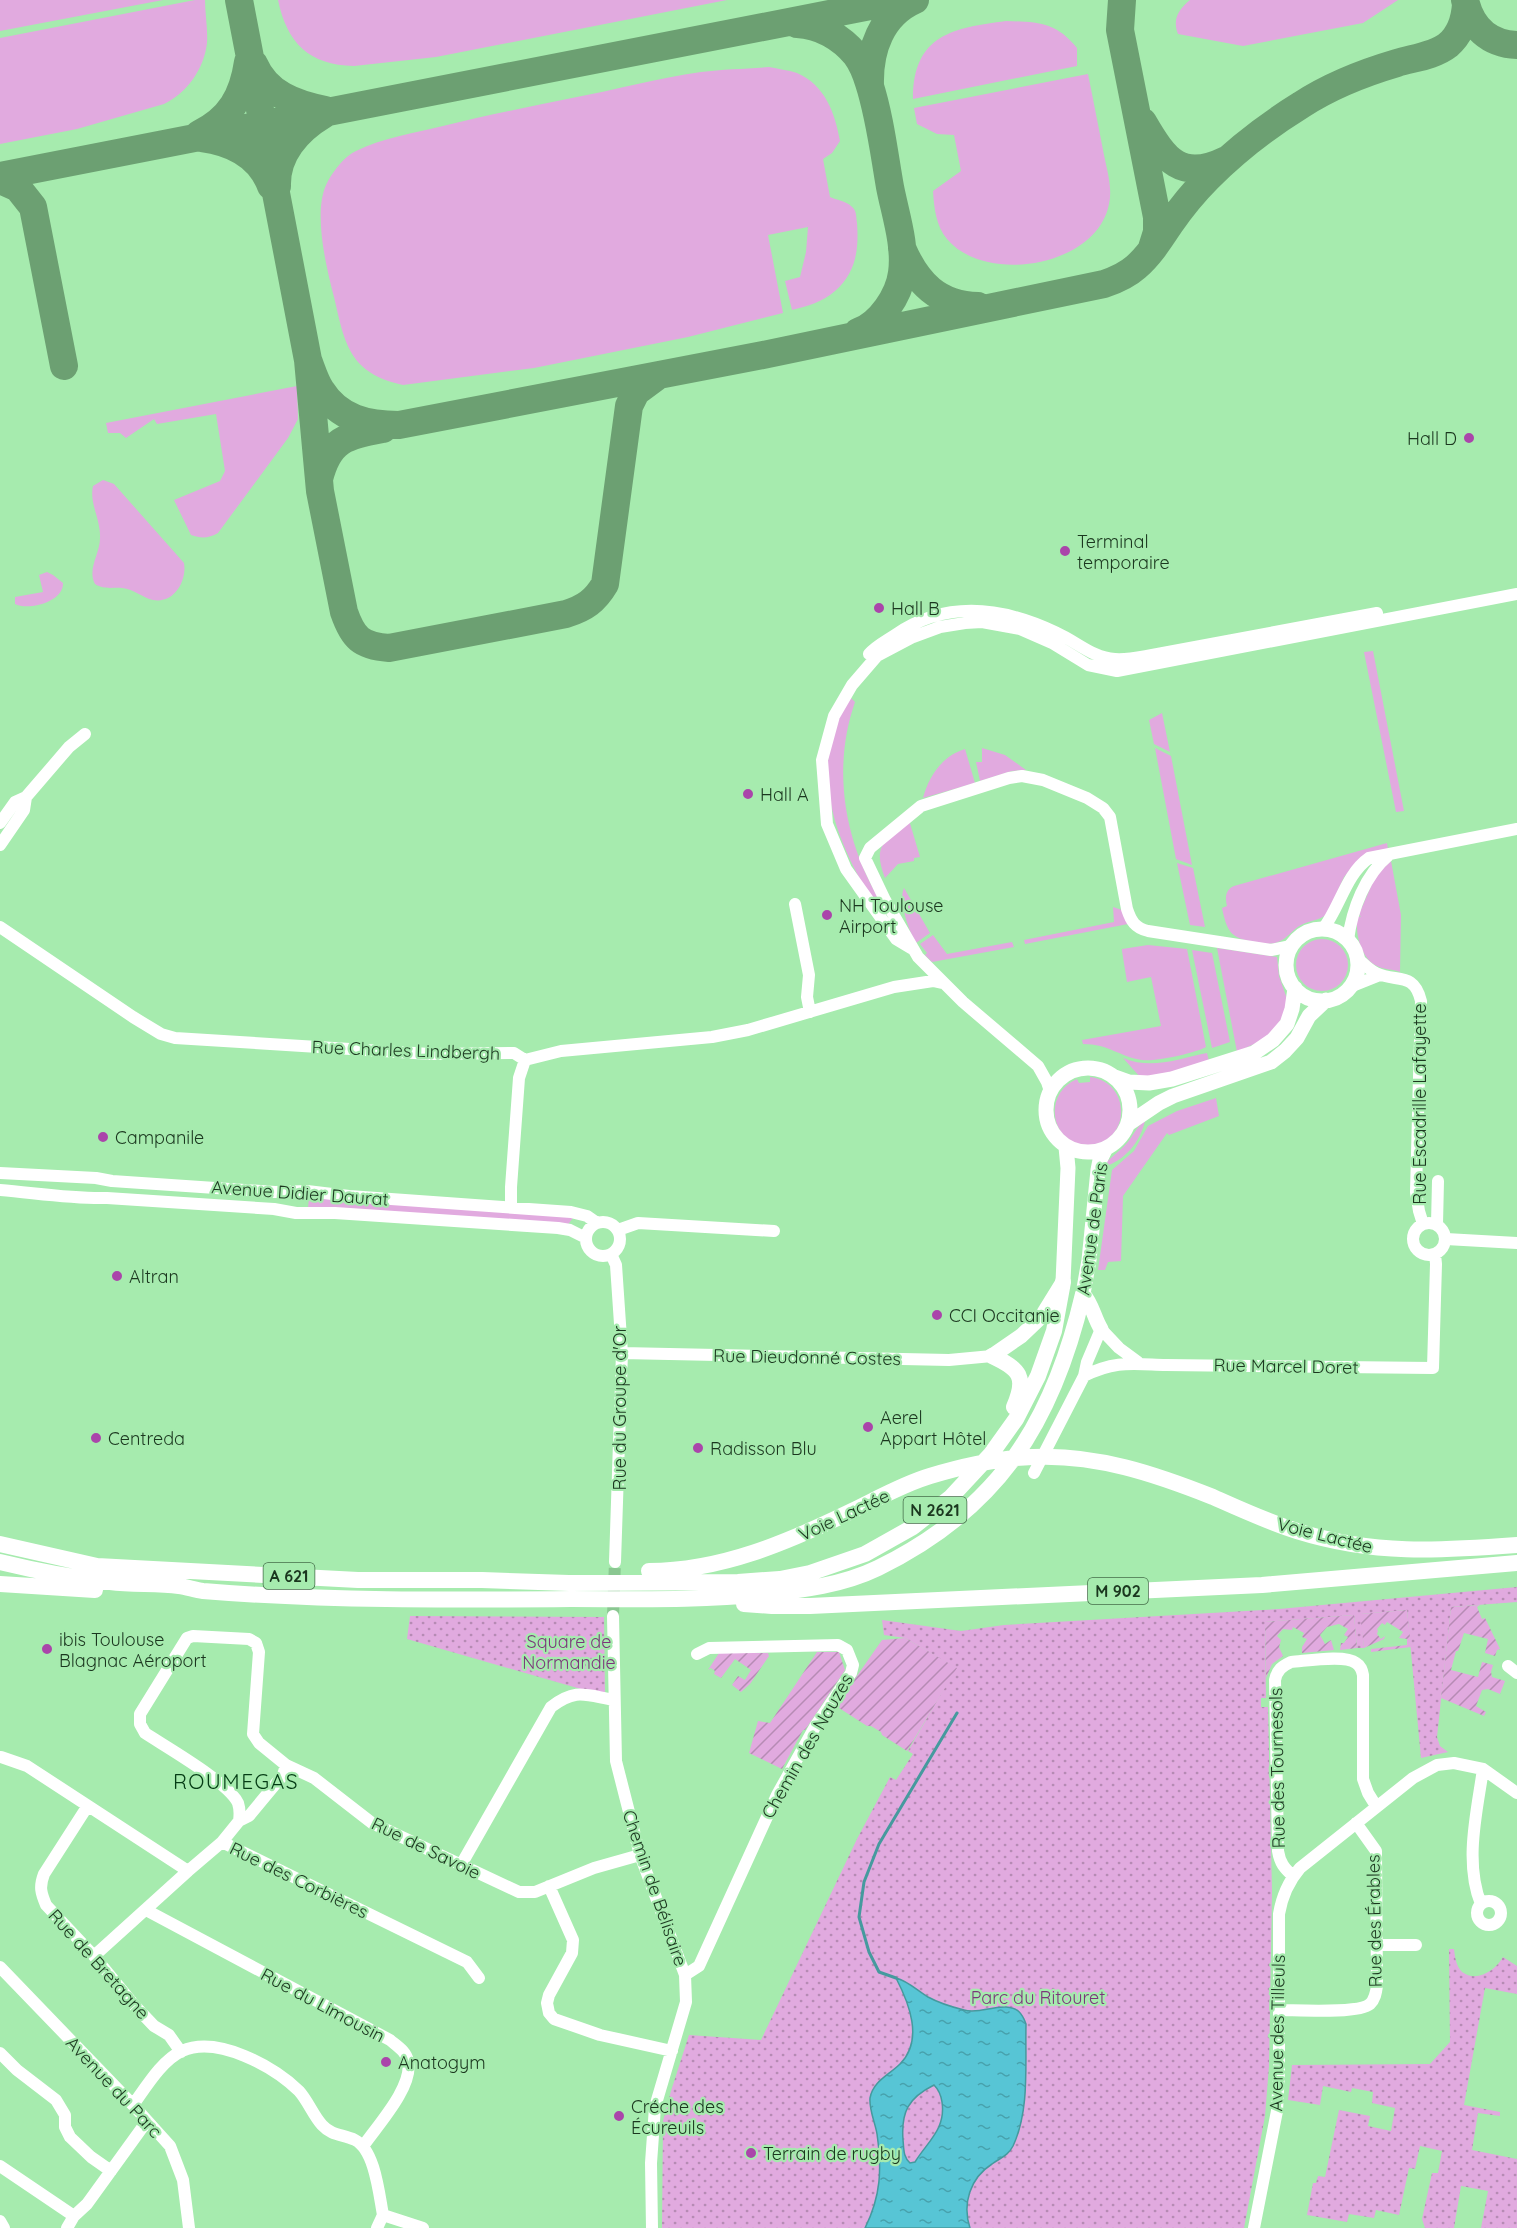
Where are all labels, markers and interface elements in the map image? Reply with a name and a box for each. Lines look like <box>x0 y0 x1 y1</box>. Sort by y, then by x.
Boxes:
place label: Hall D <box>1407 427 1457 450</box>
marker: Hall D <box>1462 431 1476 445</box>
place label: Terminal temporaire <box>1077 530 1170 574</box>
marker: Terminal temporaire <box>1058 544 1072 558</box>
place label: Hall B <box>891 597 940 620</box>
marker: Hall B <box>872 601 886 615</box>
place label: Hall A <box>760 783 809 806</box>
marker: Hall A <box>741 787 755 801</box>
place label: NH Toulouse Airport <box>839 894 944 938</box>
marker: NH Toulouse Airport <box>820 908 834 922</box>
street label: Rue Escadrille Lafayette <box>1408 1003 1431 1205</box>
street label: Rue Charles Lindbergh <box>311 1035 501 1065</box>
place label: Campanile <box>115 1126 204 1149</box>
marker: Campanile <box>96 1130 110 1144</box>
street label: Avenue de Paris <box>1071 1161 1113 1297</box>
street label: Avenue Didier Daurat <box>211 1175 389 1211</box>
place label: Altran <box>129 1265 179 1288</box>
marker: Altran <box>110 1269 124 1283</box>
place label: CCI Occitanie <box>949 1304 1060 1327</box>
marker: CCI Occitanie <box>930 1308 944 1322</box>
street label: Rue du Groupe d'Or <box>608 1326 631 1490</box>
street label: Rue Dieudonné Costes <box>713 1344 901 1370</box>
street label: Rue Marcel Doret <box>1213 1353 1359 1379</box>
place label: Aerel Appart Hôtel <box>880 1406 986 1450</box>
marker: Aerel Appart Hôtel <box>861 1420 875 1434</box>
place label: Centreda <box>108 1427 185 1450</box>
marker: Centreda <box>89 1431 103 1445</box>
place label: Radisson Blu <box>710 1437 817 1460</box>
marker: Radisson Blu <box>691 1441 705 1455</box>
street label: Voie Lactée <box>795 1484 893 1546</box>
road number: N 2621 <box>904 1497 966 1523</box>
street label: Voie Lactée <box>1275 1512 1375 1558</box>
road number: A 621 <box>264 1563 314 1589</box>
road number: M 902 <box>1088 1578 1148 1604</box>
place label: ibis Toulouse Blagnac Aéroport <box>59 1628 207 1672</box>
park label: Square de Normandie <box>522 1630 616 1674</box>
marker: ibis Toulouse Blagnac Aéroport <box>40 1642 54 1656</box>
street label: Chemin des Nauzes <box>756 1670 858 1822</box>
street label: Rue des Tournesols <box>1264 1687 1290 1849</box>
district label: ROUMEGAS <box>173 1768 299 1794</box>
street label: Chemin de Bélisaire <box>617 1807 693 1969</box>
street label: Rue de Savoie <box>368 1812 484 1884</box>
street label: Rue des Corbières <box>226 1837 372 1923</box>
street label: Rue des Érables <box>1361 1854 1387 1988</box>
street label: Rue de Bretagne <box>43 1904 155 2024</box>
street label: Avenue des Tilleuls <box>1264 1954 1290 2112</box>
street label: Rue du Limousin <box>257 1963 389 2047</box>
park label: Parc du Ritouret <box>971 1986 1105 2009</box>
street label: Avenue du Parc <box>61 2032 167 2142</box>
place label: Anatogym <box>398 2051 486 2074</box>
marker: Anatogym <box>379 2055 393 2069</box>
place label: Créche des Écureuils <box>631 2095 724 2139</box>
marker: Créche des Écureuils <box>612 2109 626 2123</box>
place label: Terrain de rugby <box>763 2142 901 2165</box>
marker: Terrain de rugby <box>744 2146 758 2160</box>

